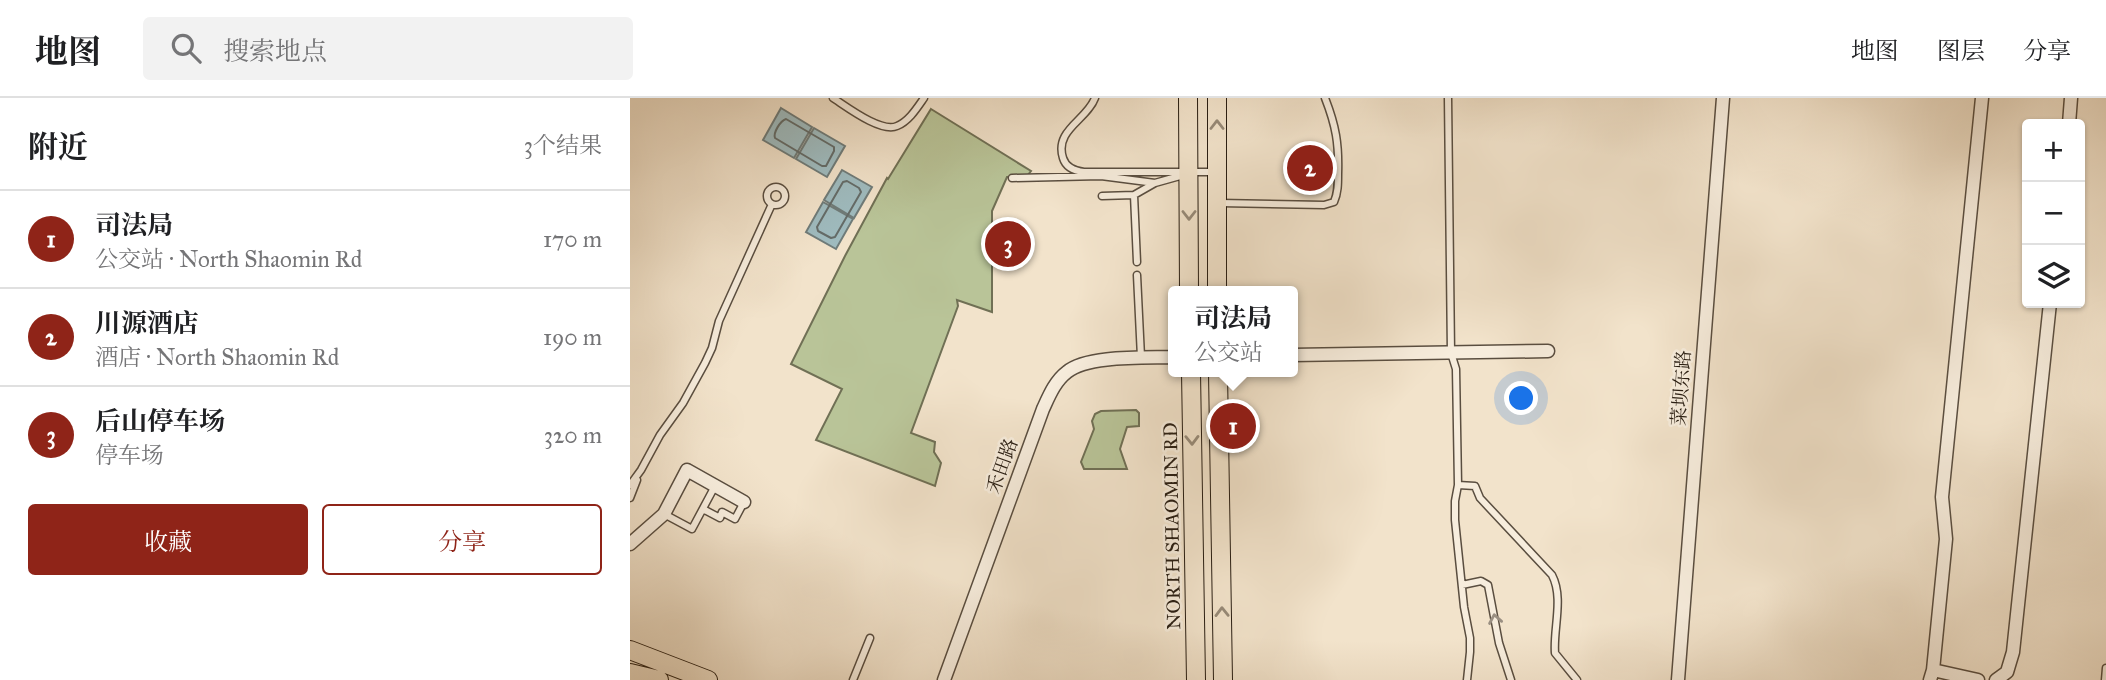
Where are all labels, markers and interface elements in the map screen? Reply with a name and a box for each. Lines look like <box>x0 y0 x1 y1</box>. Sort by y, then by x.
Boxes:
search box <box>143 17 633 80</box>
icon: search <box>167 29 205 67</box>
text: 地图 <box>35 32 101 72</box>
text: 搜索地点 <box>223 35 327 67</box>
text: 地图 <box>1851 36 1899 66</box>
text: 图层 <box>1937 36 1985 66</box>
text: 分享 <box>2023 36 2071 66</box>
one-way arrow <box>1209 119 1225 130</box>
map controls <box>2022 119 2085 308</box>
button: + <box>2022 119 2085 182</box>
text: 附近 <box>28 129 88 165</box>
text: 3个结果 <box>524 131 602 159</box>
pin: 2 <box>1287 142 1333 194</box>
button: − <box>2022 182 2085 245</box>
text: 司法局 <box>95 209 173 241</box>
one-way arrow <box>1181 210 1197 221</box>
pin: 3 <box>985 218 1031 270</box>
text: 1 <box>46 225 56 253</box>
text: 170 m <box>543 225 602 253</box>
text: 公交站 · North Shaomin Rd <box>95 245 362 273</box>
button: layers <box>2022 245 2085 308</box>
popup <box>1168 286 1298 377</box>
text: 司法局 <box>1194 302 1272 334</box>
text: 川源酒店 <box>95 307 199 339</box>
text: 2 <box>45 323 57 351</box>
text: 190 m <box>543 323 602 351</box>
text: 公交站 <box>1194 338 1263 366</box>
text: 酒店 · North Shaomin Rd <box>95 343 339 371</box>
street label: 菜坝东路 <box>1667 349 1695 427</box>
your location <box>1504 381 1538 415</box>
pin: 1 <box>1210 400 1256 452</box>
text: 后山停车场 <box>95 405 225 437</box>
text: 3 <box>46 421 56 449</box>
text: 320 m <box>544 421 602 449</box>
street label: NORTH SHAOMIN RD <box>1159 422 1185 630</box>
street label: 禾田路 <box>981 435 1023 497</box>
one-way arrow <box>1185 435 1200 446</box>
text: 停车场 <box>95 441 164 469</box>
button: 收藏 <box>28 504 308 575</box>
button: 分享 <box>322 504 602 575</box>
one-way arrow <box>1214 606 1230 617</box>
one-way arrow <box>1488 613 1503 625</box>

